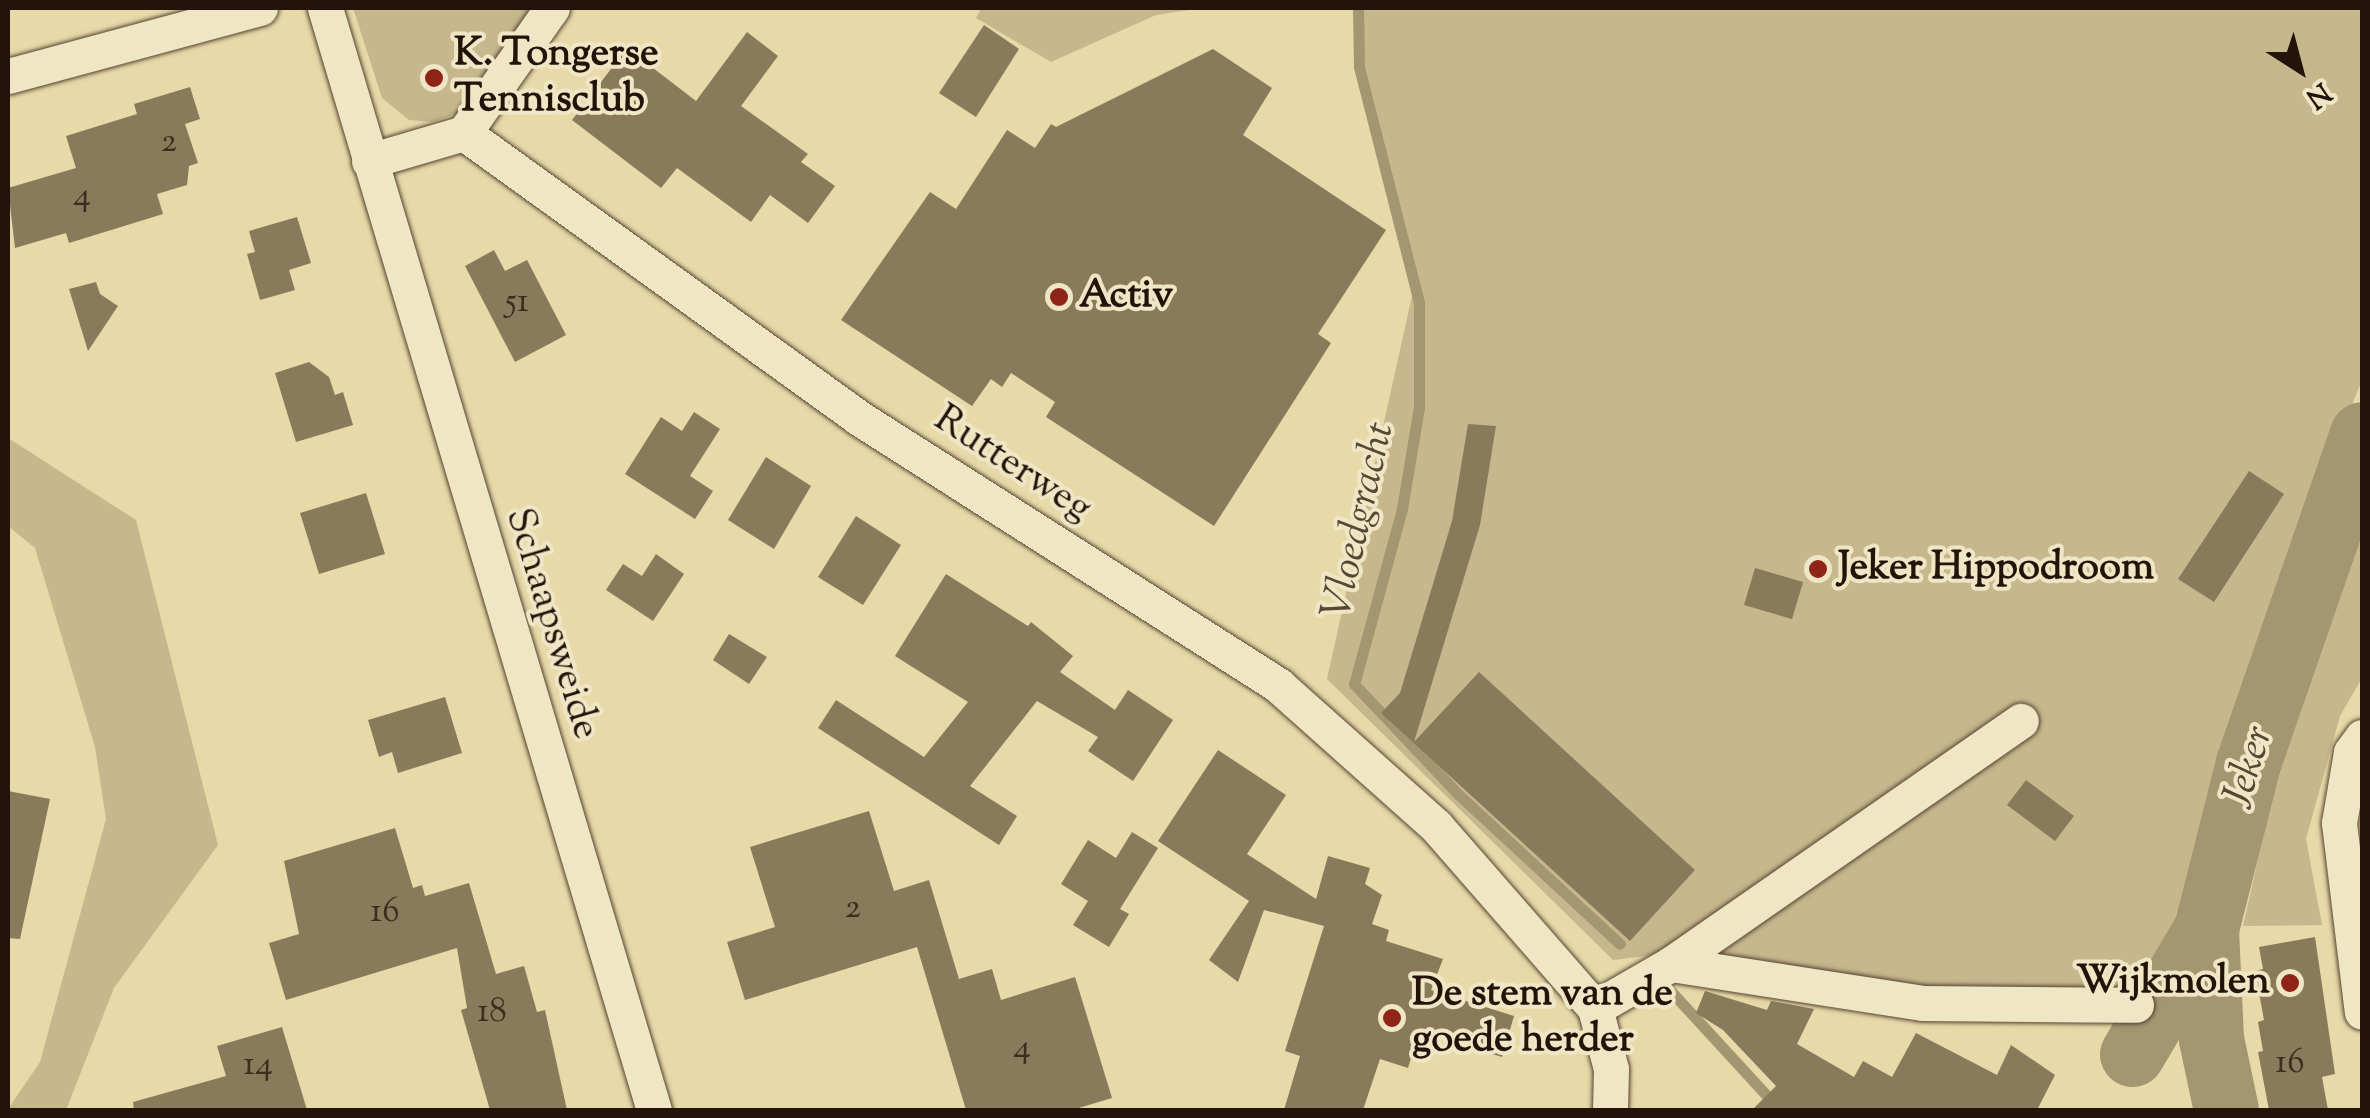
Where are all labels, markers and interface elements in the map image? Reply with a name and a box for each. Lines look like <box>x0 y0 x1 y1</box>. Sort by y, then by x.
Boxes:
north arrow <box>2250 20 2350 120</box>
place label: K. Tongerse Tennisclub <box>454 31 659 125</box>
marker: K. Tongerse Tennisclub <box>423 67 445 89</box>
text: N <box>2297 72 2338 117</box>
house number: 2 <box>161 122 177 164</box>
house number: 4 <box>73 176 91 218</box>
place label: Activ <box>1079 273 1173 321</box>
house number: 51 <box>505 282 529 324</box>
marker: Activ <box>1048 286 1070 308</box>
street label: Rutterweg <box>924 396 1100 534</box>
water label: Vloedgracht <box>1313 417 1407 625</box>
street label: Schaapsweide <box>493 503 609 745</box>
place label: Jeker Hippodroom <box>1838 545 2154 593</box>
marker: Jeker Hippodroom <box>1807 558 1829 580</box>
water label: Jeker <box>2214 720 2286 814</box>
house number: 2 <box>845 888 861 930</box>
house number: 16 <box>370 892 400 934</box>
place label: Wijkmolen <box>2076 959 2270 1007</box>
place label: De stem van de goede herder <box>1412 971 1673 1065</box>
marker: Wijkmolen <box>2279 972 2301 994</box>
house number: 18 <box>477 992 507 1034</box>
marker: De stem van de goede herder <box>1381 1007 1403 1029</box>
house number: 4 <box>1013 1028 1031 1070</box>
house number: 16 <box>2275 1043 2305 1085</box>
house number: 14 <box>243 1045 273 1087</box>

